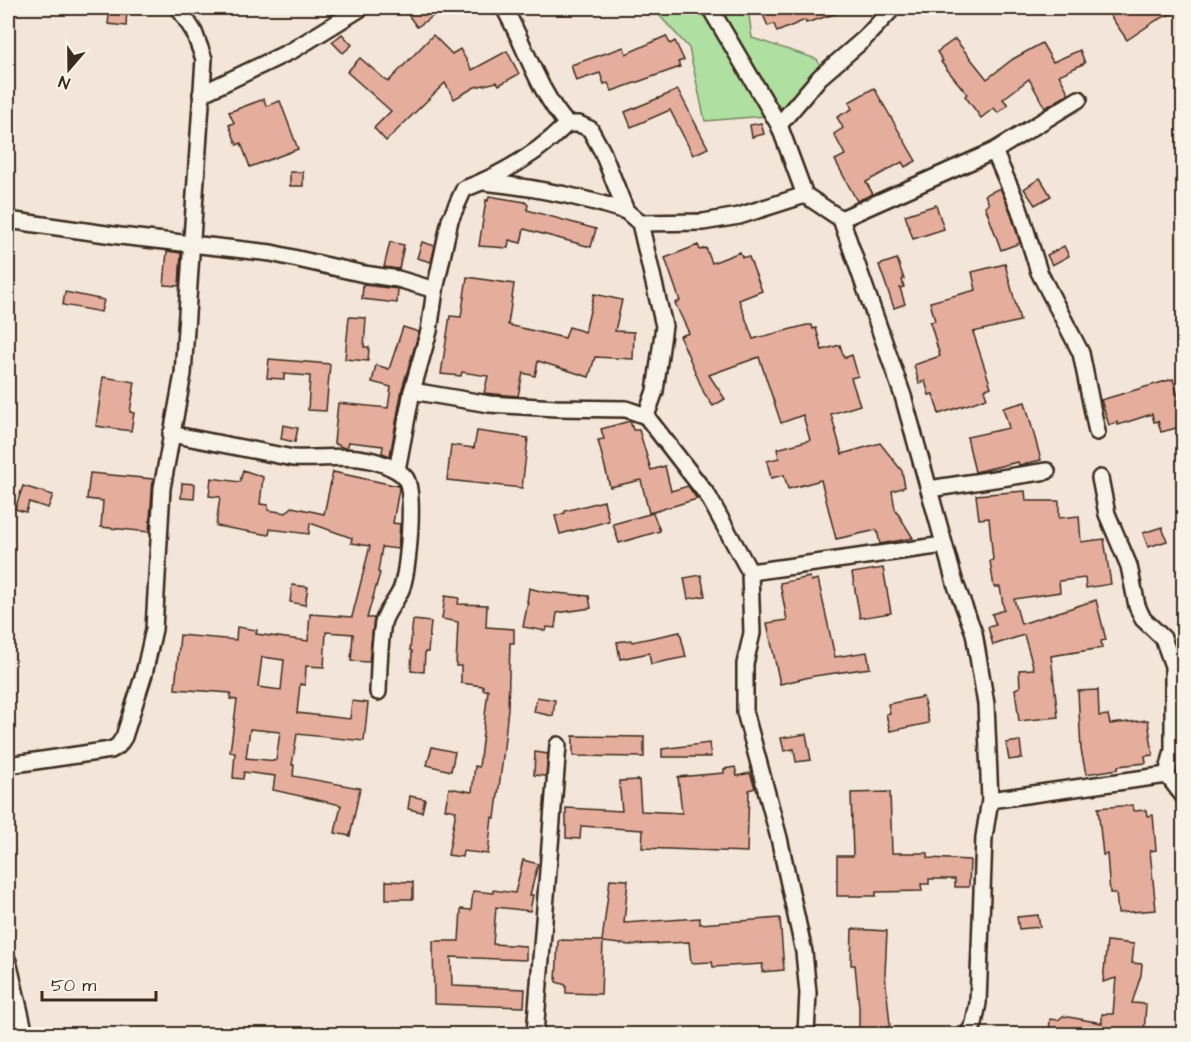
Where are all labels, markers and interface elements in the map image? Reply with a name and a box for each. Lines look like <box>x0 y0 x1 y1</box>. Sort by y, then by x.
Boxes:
north arrow <box>39 39 99 99</box>
text: N <box>56 70 73 94</box>
scale bar <box>42 964 156 1002</box>
text: 50 m <box>51 973 96 998</box>

